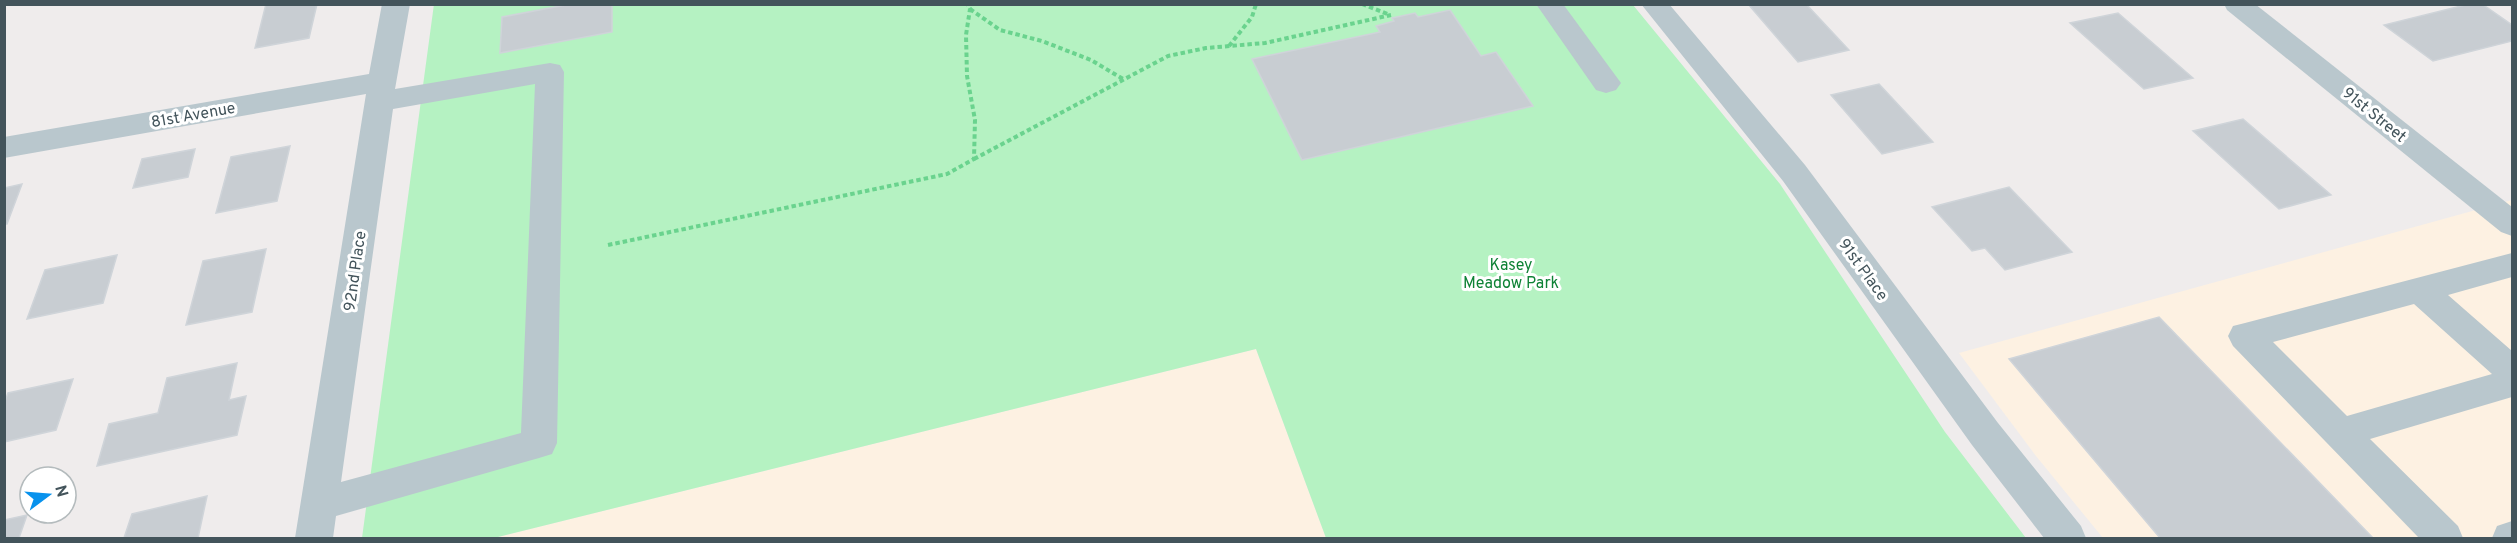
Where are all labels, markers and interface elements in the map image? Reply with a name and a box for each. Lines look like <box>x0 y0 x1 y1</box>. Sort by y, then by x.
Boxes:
street label: 91st Street <box>2338 84 2410 147</box>
street label: 81st Avenue <box>150 99 237 133</box>
street label: 92nd Place <box>340 230 372 313</box>
street label: 91st Place <box>1833 235 1892 305</box>
park label: Kasey Meadow Park <box>1463 256 1559 294</box>
north arrow <box>18 465 78 525</box>
text: N <box>49 483 72 500</box>

